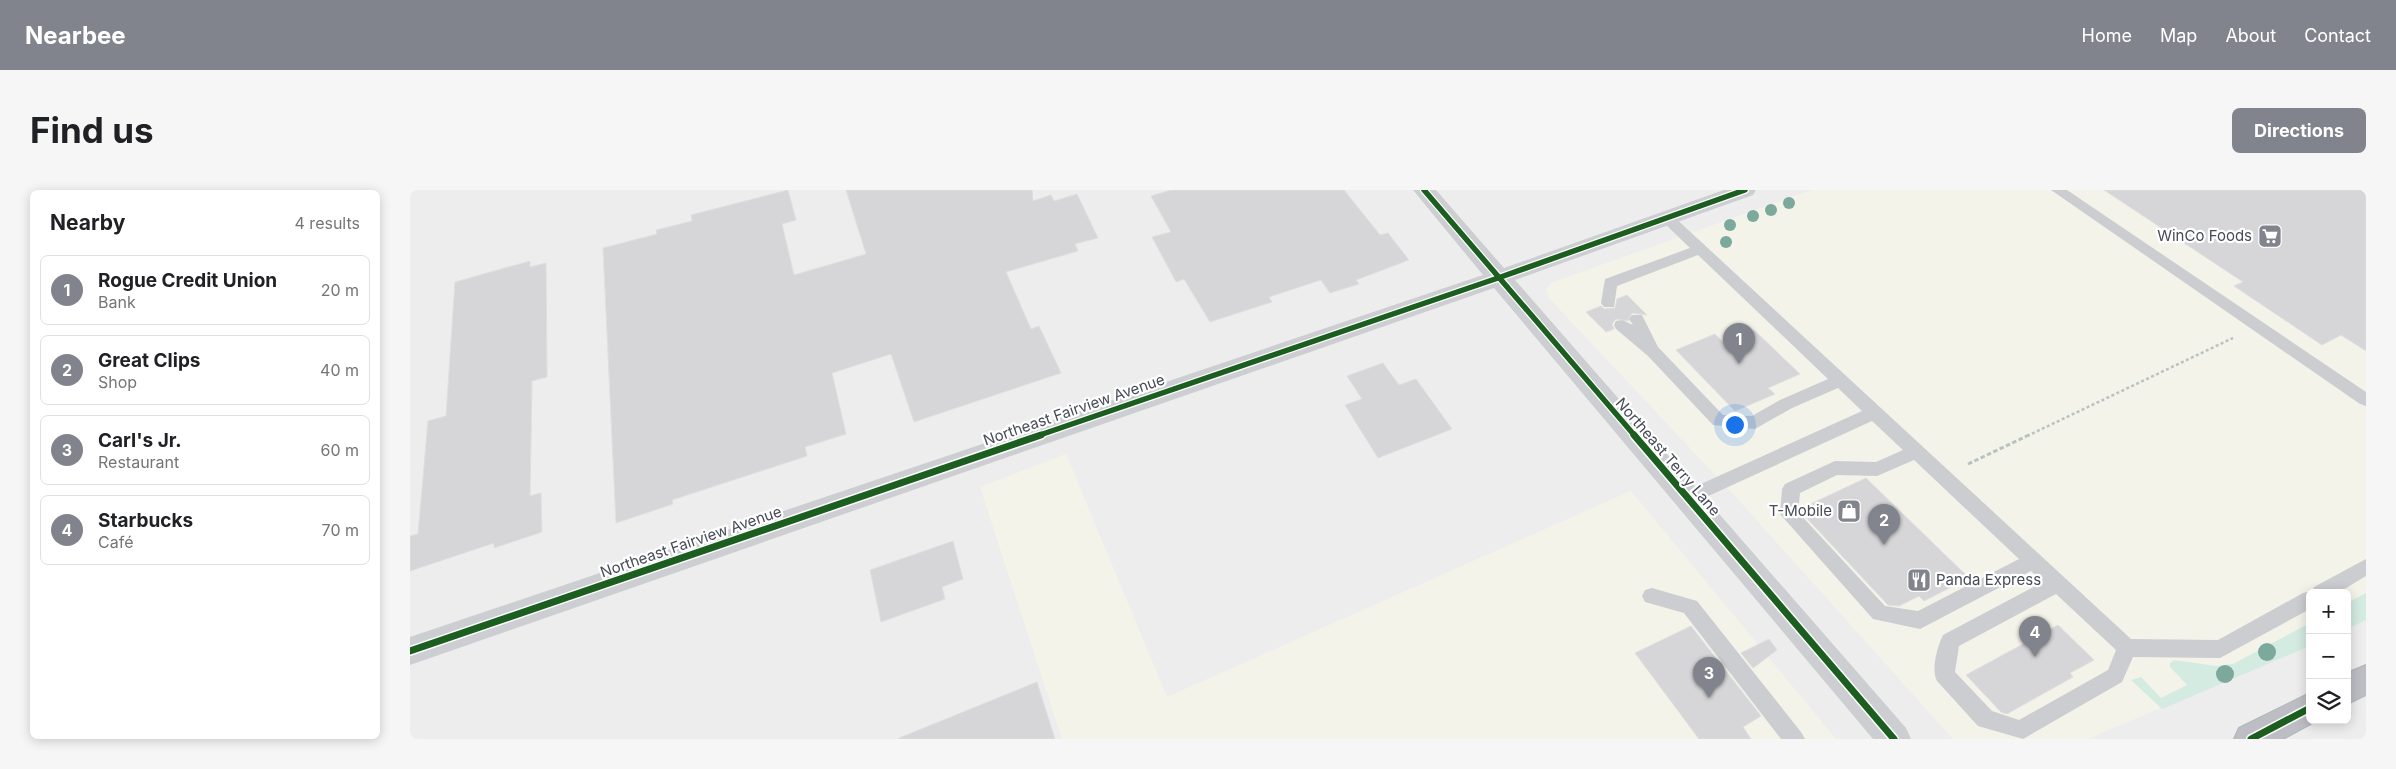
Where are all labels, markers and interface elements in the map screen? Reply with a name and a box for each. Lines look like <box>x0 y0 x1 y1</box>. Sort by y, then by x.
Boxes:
text: Nearbee <box>25 21 126 50</box>
text: Home <box>2082 25 2132 46</box>
text: Map <box>2160 25 2197 46</box>
text: About <box>2225 25 2276 46</box>
text: Contact <box>2304 25 2371 46</box>
button: Directions <box>2232 108 2366 153</box>
text: Find us <box>30 109 154 151</box>
text: Nearby <box>50 210 125 235</box>
text: 4 results <box>295 213 360 233</box>
supermarket icon: WinCo Foods <box>2257 223 2283 249</box>
place label: WinCo Foods <box>2157 226 2252 245</box>
text: Rogue Credit Union <box>98 269 277 292</box>
text: 1 <box>64 280 70 300</box>
text: 20 m <box>321 280 359 300</box>
text: Bank <box>98 292 136 312</box>
pin: 1 <box>1723 323 1755 364</box>
text: Great Clips <box>98 349 201 372</box>
text: 2 <box>62 360 72 380</box>
text: 40 m <box>320 360 359 380</box>
street label: Northeast Fairview Avenue <box>981 370 1167 450</box>
text: Shop <box>98 372 137 392</box>
street label: Northeast Terry Lane <box>1612 394 1725 520</box>
your location <box>1722 412 1748 438</box>
text: Carl's Jr. <box>98 429 182 452</box>
text: 3 <box>62 440 72 460</box>
text: 60 m <box>320 440 359 460</box>
text: Restaurant <box>98 452 179 472</box>
shop icon: T-Mobile <box>1836 498 1862 524</box>
place label: T-Mobile <box>1769 501 1832 520</box>
street label: Northeast Fairview Avenue <box>598 502 784 582</box>
pin: 2 <box>1868 504 1900 545</box>
text: Starbucks <box>98 509 193 532</box>
text: 4 <box>62 520 72 540</box>
text: 70 m <box>322 520 359 540</box>
text: Café <box>98 532 133 552</box>
restaurant icon: Panda Express <box>1906 567 1932 593</box>
place label: Panda Express <box>1936 570 2041 589</box>
map controls <box>2306 589 2351 724</box>
button: + <box>2306 589 2351 634</box>
pin: 4 <box>2019 616 2051 657</box>
button: − <box>2306 634 2351 679</box>
pin: 3 <box>1693 657 1725 698</box>
button: layers <box>2306 679 2351 724</box>

